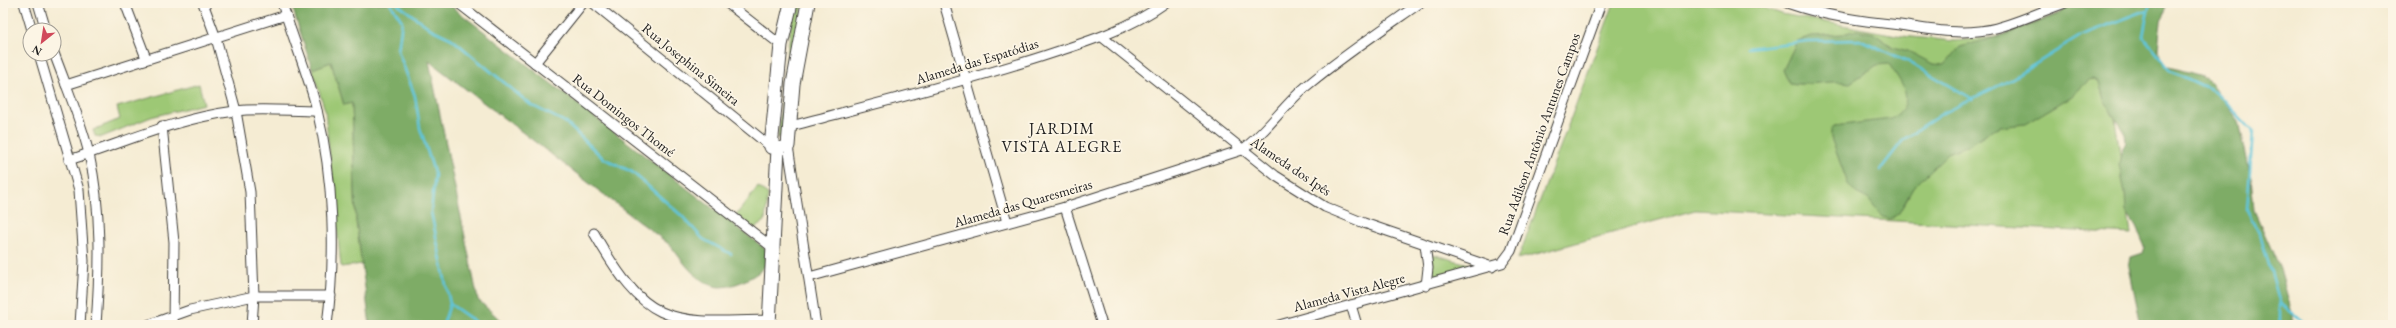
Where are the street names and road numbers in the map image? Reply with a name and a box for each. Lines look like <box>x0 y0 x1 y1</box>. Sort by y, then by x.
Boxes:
street label: Rua Josephina Simeira <box>638 19 744 109</box>
street label: Rua Adilson Antônio Antunes Campos <box>1494 30 1584 238</box>
street label: Alameda das Espatódias <box>913 34 1041 89</box>
street label: Rua Domingos Thomé <box>569 69 679 161</box>
street label: Alameda dos Ipês <box>1246 132 1335 200</box>
street label: Alameda das Quaresmeiras <box>951 174 1095 232</box>
street label: Alameda Vista Alegre <box>1290 268 1407 316</box>

